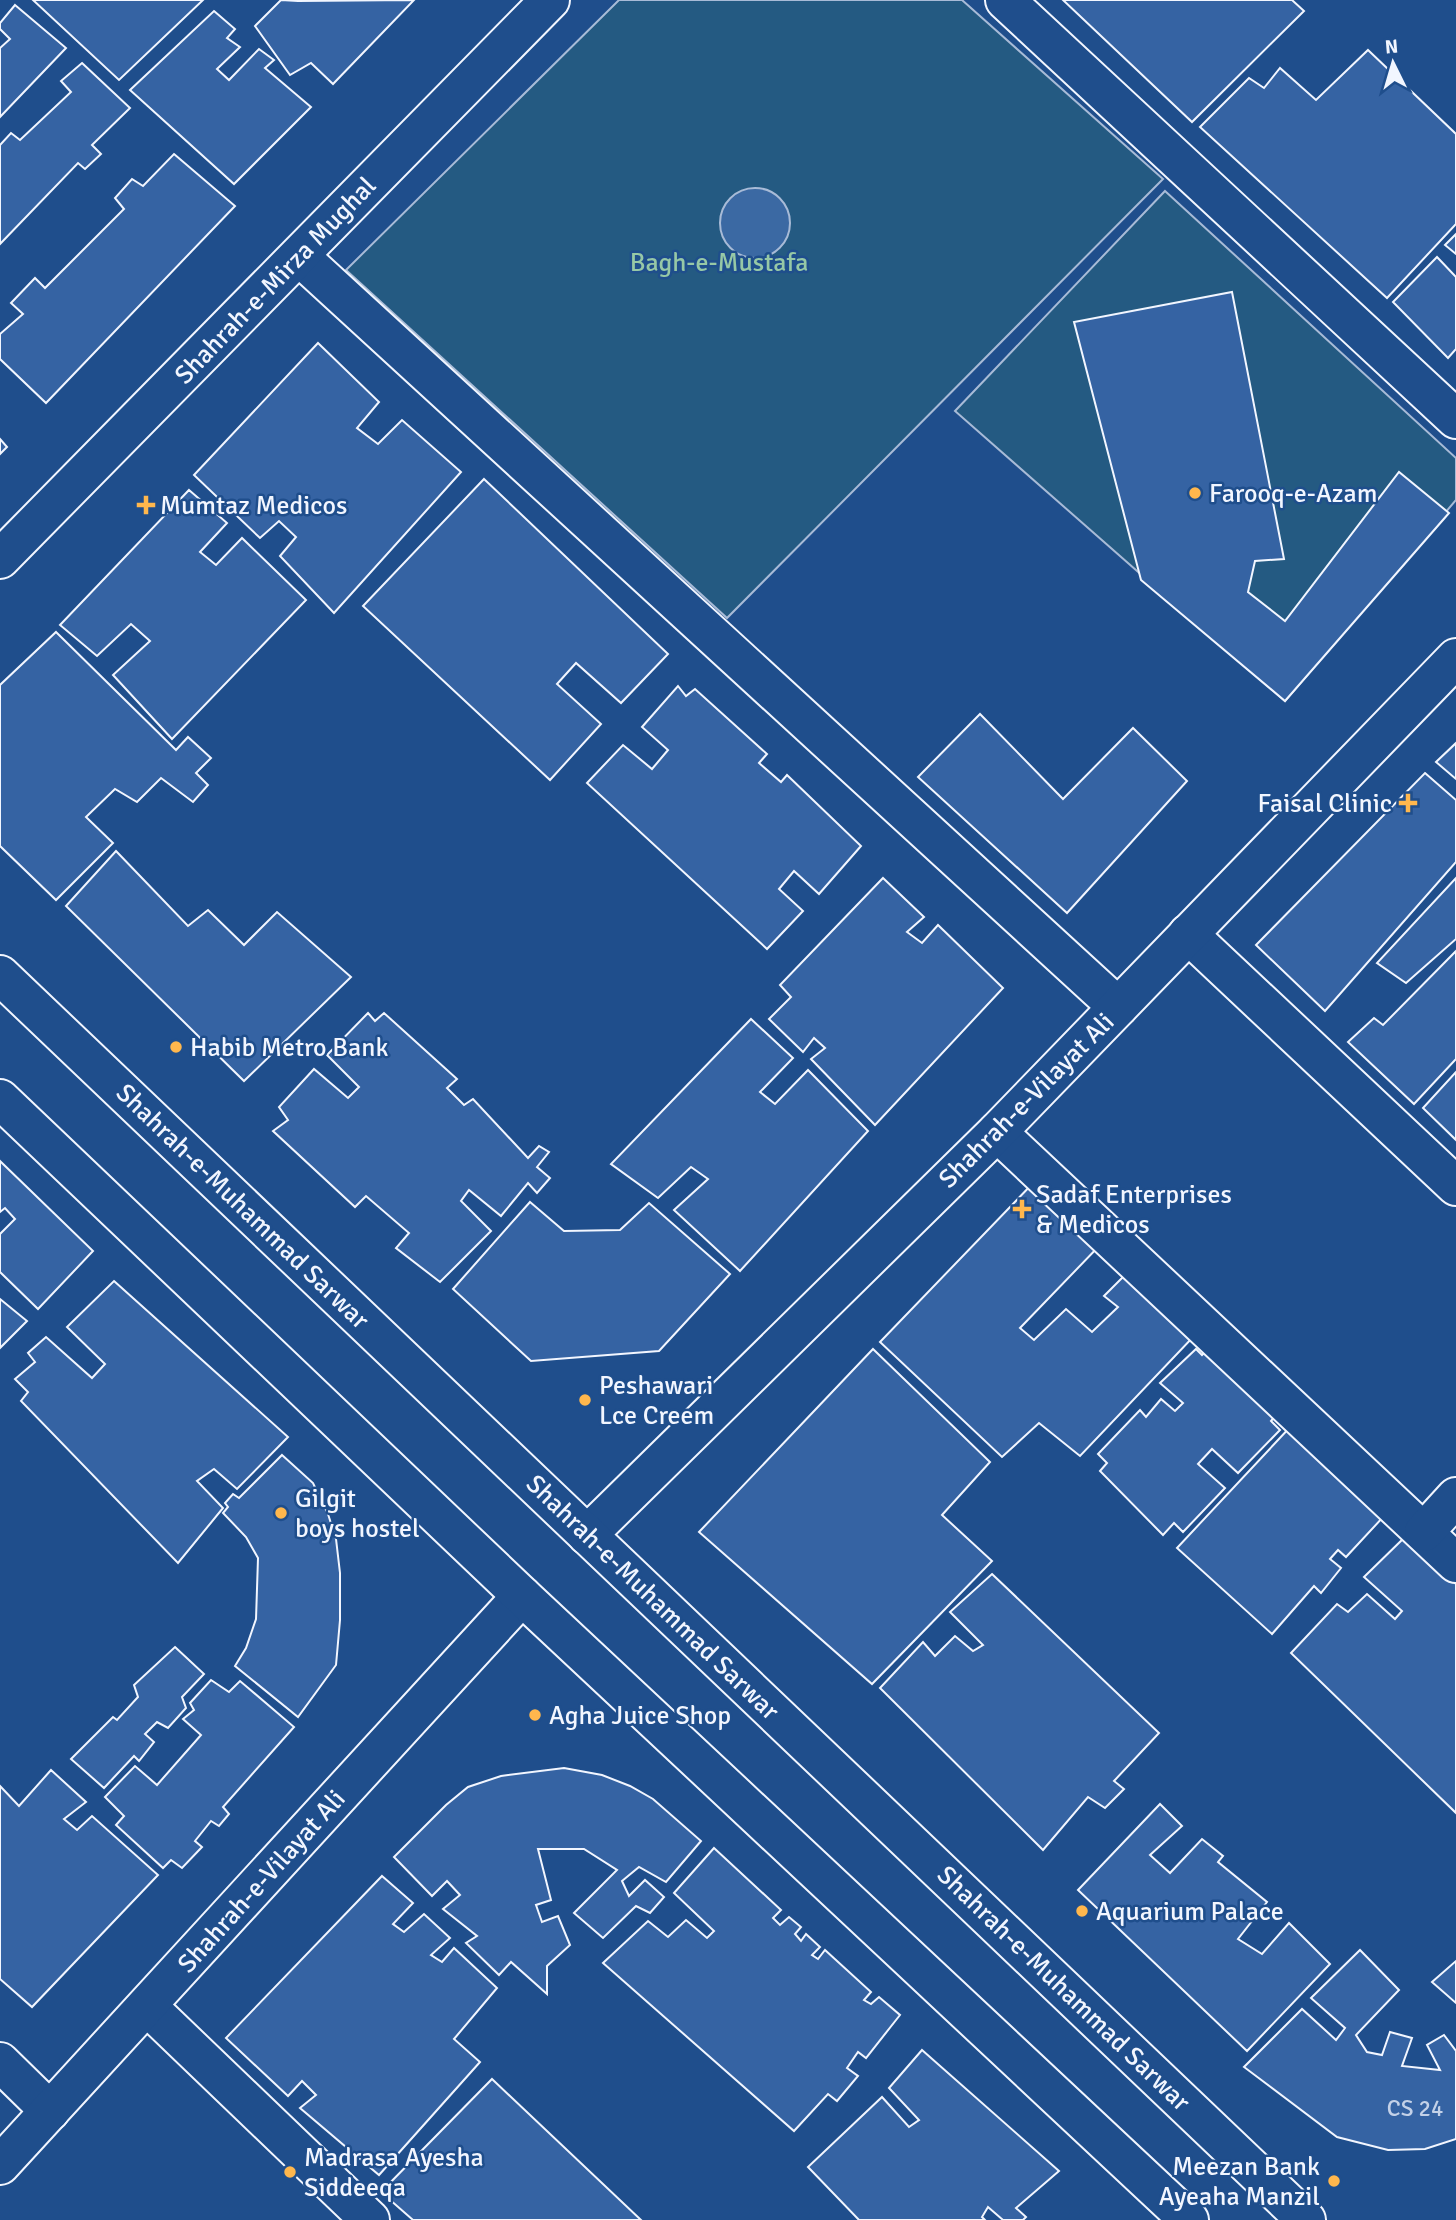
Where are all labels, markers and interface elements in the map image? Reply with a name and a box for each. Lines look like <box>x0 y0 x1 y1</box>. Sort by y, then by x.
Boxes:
north arrow <box>1358 28 1428 98</box>
text: N <box>1384 35 1399 60</box>
street label: Shahrah-e-Mirza Mughal <box>168 170 383 391</box>
park label: Bagh-e-Mustafa <box>630 247 808 279</box>
place label: Farooq-e-Azam <box>1209 478 1377 510</box>
marker: Farooq-e-Azam <box>1187 485 1203 501</box>
place label: Mumtaz Medicos <box>160 490 347 522</box>
marker: Mumtaz Medicos <box>138 497 154 513</box>
place label: Faisal Clinic <box>1257 788 1392 820</box>
marker: Faisal Clinic <box>1398 793 1418 813</box>
street label: Shahrah-e-Vilayat Ali <box>932 1006 1121 1195</box>
place label: Habib Metro Bank <box>190 1032 388 1064</box>
marker: Habib Metro Bank <box>168 1039 184 1055</box>
street label: Shahrah-e-Muhammad Sarwar <box>109 1077 376 1336</box>
place label: Sadaf Enterprises & Medicos <box>1036 1179 1232 1241</box>
marker: Sadaf Enterprises & Medicos <box>1014 1201 1030 1217</box>
place label: Peshawari Lce Creem <box>599 1370 714 1432</box>
marker: Peshawari Lce Creem <box>577 1392 593 1408</box>
street label: Shahrah-e-Muhammad Sarwar <box>519 1468 786 1727</box>
place label: Gilgit boys hostel <box>295 1483 420 1545</box>
marker: Gilgit boys hostel <box>273 1505 289 1521</box>
place label: Agha Juice Shop <box>549 1700 731 1732</box>
marker: Agha Juice Shop <box>527 1707 543 1723</box>
street label: Shahrah-e-Vilayat Ali <box>171 1784 352 1980</box>
street label: Shahrah-e-Muhammad Sarwar <box>930 1859 1197 2118</box>
place label: Aquarium Palace <box>1096 1896 1284 1928</box>
marker: Aquarium Palace <box>1074 1903 1090 1919</box>
house number: CS 24 <box>1387 2094 1443 2123</box>
place label: Madrasa Ayesha Siddeeqa <box>304 2142 484 2204</box>
place label: Meezan Bank Ayeaha Manzil <box>1159 2151 1320 2213</box>
marker: Madrasa Ayesha Siddeeqa <box>282 2164 298 2180</box>
marker: Meezan Bank Ayeaha Manzil <box>1326 2173 1342 2189</box>

